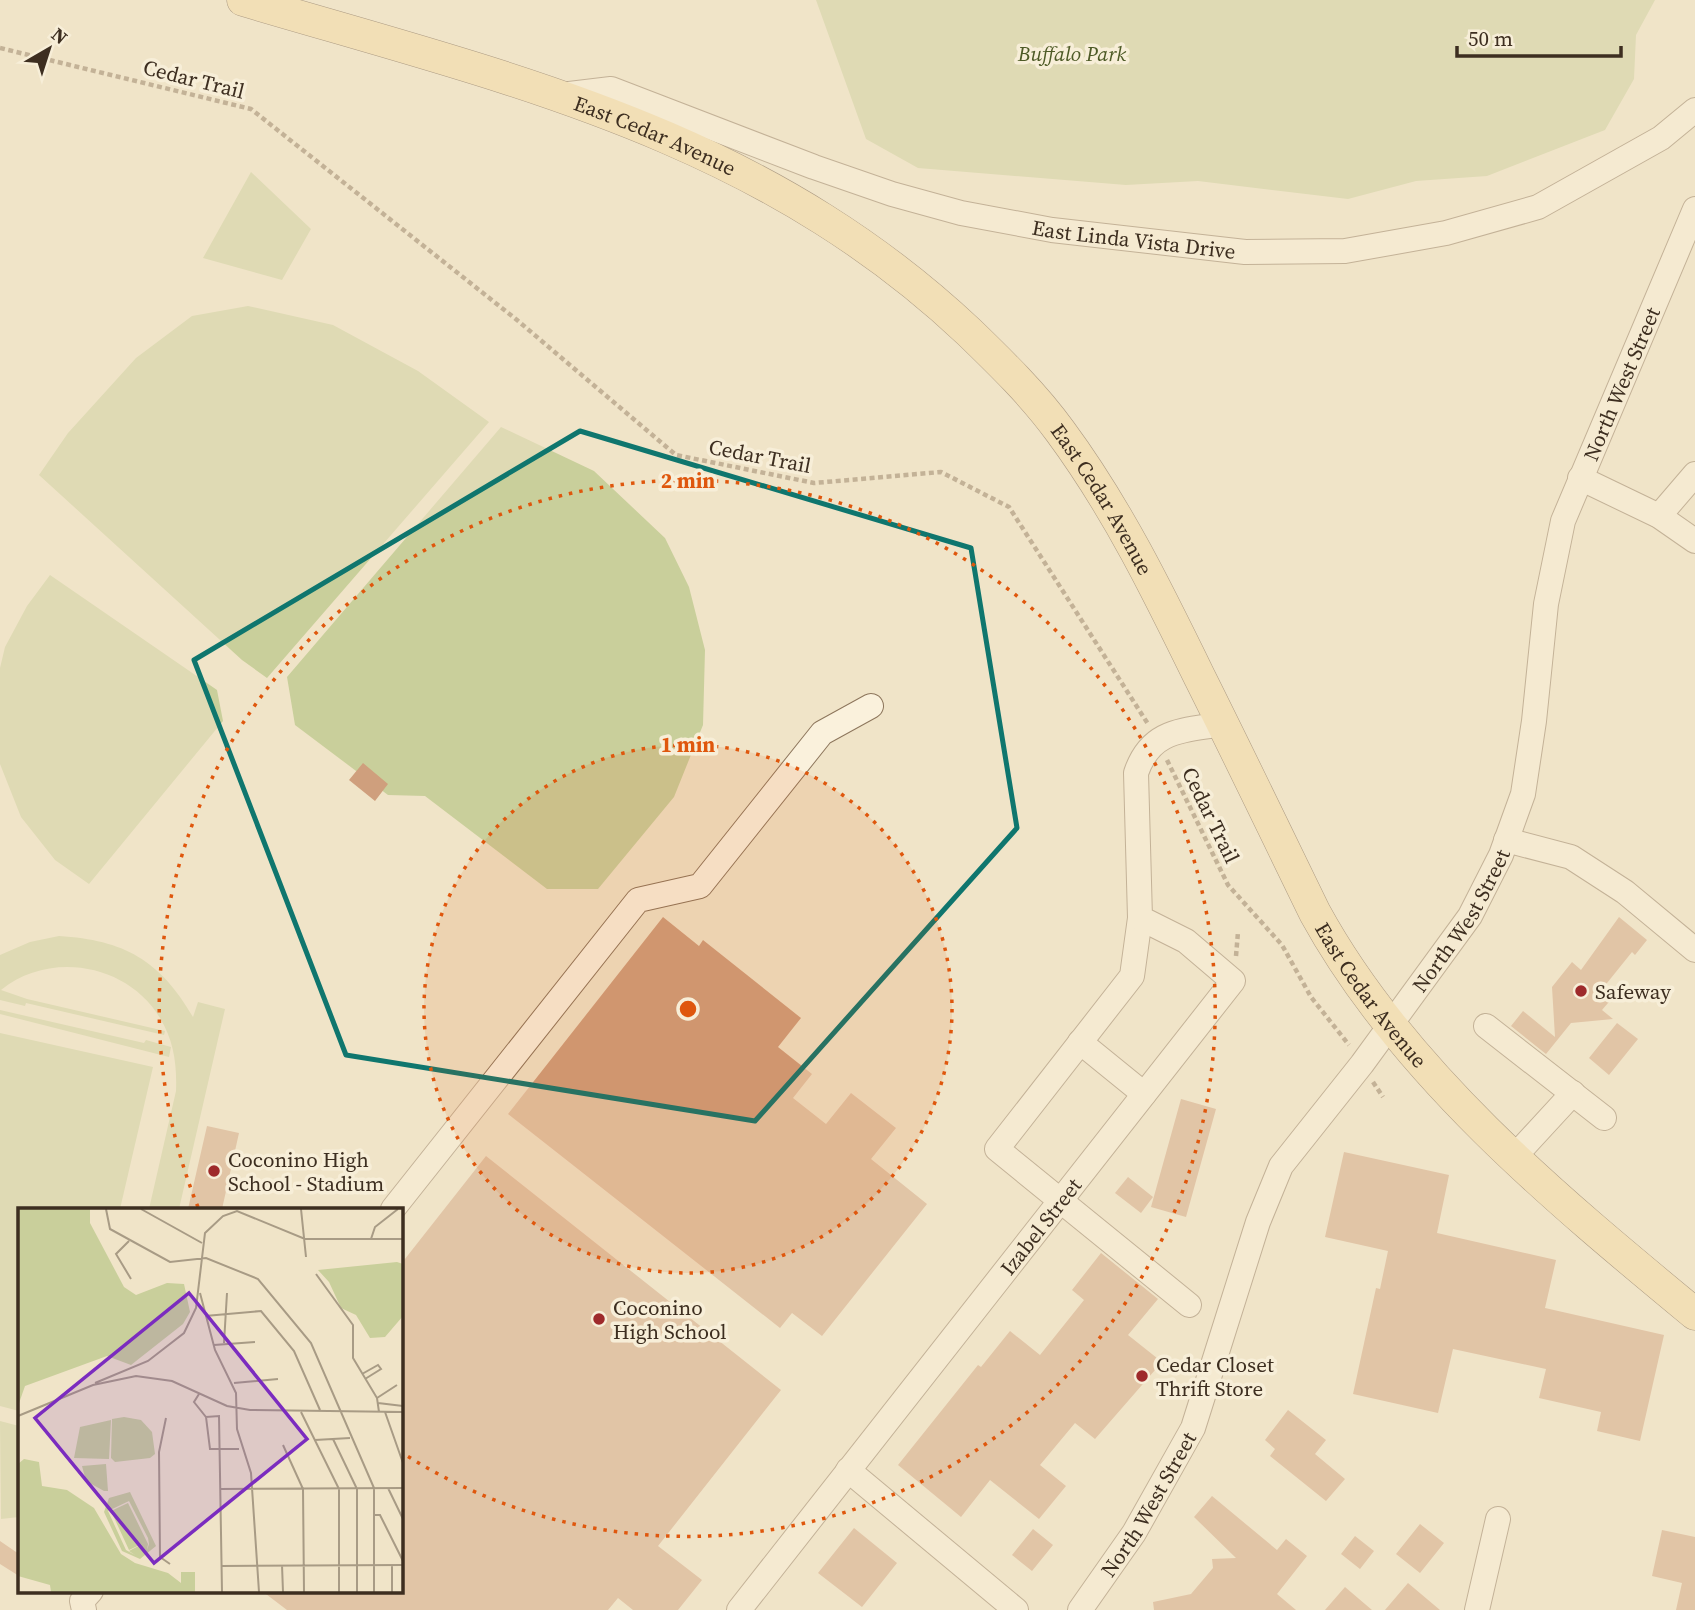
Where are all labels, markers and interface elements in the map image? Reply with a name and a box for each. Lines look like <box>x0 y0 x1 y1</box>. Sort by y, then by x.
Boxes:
north arrow <box>14 14 84 84</box>
scale bar <box>1457 14 1622 58</box>
text: N <box>46 21 73 50</box>
text: 50 m <box>1468 24 1513 53</box>
park label: Buffalo Park <box>1017 39 1126 68</box>
street label: Cedar Trail <box>140 52 248 106</box>
street label: East Cedar Avenue <box>570 88 741 182</box>
street label: East Linda Vista Drive <box>1030 212 1237 265</box>
street label: North West Street <box>1576 302 1667 465</box>
street label: East Cedar Avenue <box>1045 417 1160 580</box>
street label: Cedar Trail <box>706 432 814 480</box>
text: 2 min <box>661 466 715 495</box>
text: 1 min <box>661 730 715 759</box>
street label: Cedar Trail <box>1175 762 1247 868</box>
street label: North West Street <box>1405 845 1516 998</box>
street label: East Cedar Avenue <box>1309 917 1434 1074</box>
place label: Safeway <box>1595 977 1671 1006</box>
marker: Safeway <box>1573 983 1589 999</box>
centre of rings <box>676 997 700 1021</box>
place label: Coconino High School - Stadium <box>228 1145 384 1198</box>
marker: Coconino High School - Stadium <box>206 1163 222 1179</box>
street label: Izabel Street <box>993 1171 1088 1281</box>
inset map <box>18 1208 402 1592</box>
place label: Coconino High School <box>613 1293 726 1346</box>
marker: Coconino High School <box>591 1311 607 1327</box>
place label: Cedar Closet Thrift Store <box>1156 1350 1274 1403</box>
marker: Cedar Closet Thrift Store <box>1134 1368 1150 1384</box>
street label: North West Street <box>1093 1426 1203 1582</box>

